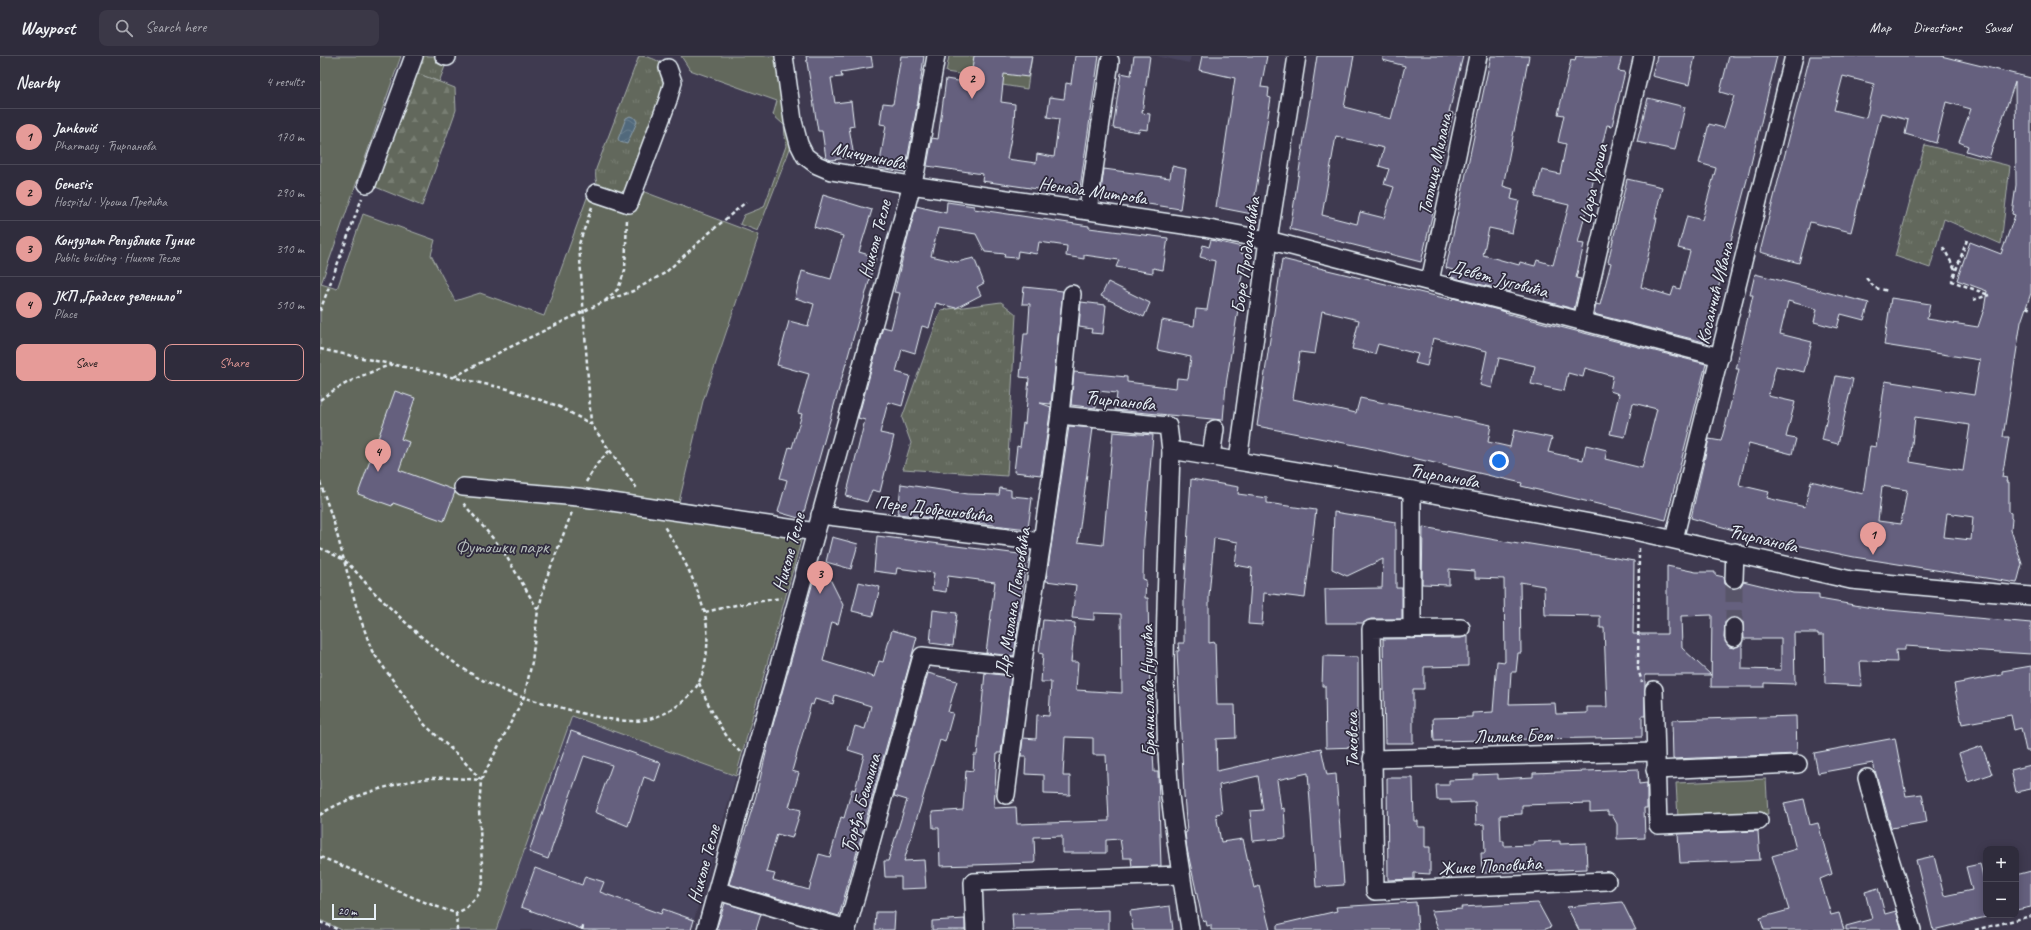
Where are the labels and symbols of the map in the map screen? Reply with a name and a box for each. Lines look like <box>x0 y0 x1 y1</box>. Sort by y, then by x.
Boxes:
pin: 2 <box>959 66 985 99</box>
street label: Топлице Милана <box>1412 109 1458 217</box>
street label: Мичуринова <box>830 136 909 176</box>
street label: Цара Уроша <box>1572 140 1614 227</box>
street label: Ненада Митрова <box>1037 172 1151 211</box>
street label: Боре Продановића <box>1226 194 1266 315</box>
street label: Николе Тесле <box>853 196 897 281</box>
street label: Косанчић Ивана <box>1691 238 1740 347</box>
street label: Девет Југовића <box>1447 254 1552 304</box>
street label: Ћирпанова <box>1083 385 1158 417</box>
pin: 4 <box>365 439 391 472</box>
your location <box>1489 451 1509 471</box>
street label: Ћирпанова <box>1407 458 1483 494</box>
street label: Пере Добриновића <box>874 490 996 528</box>
street label: Николе Тесле <box>767 509 811 594</box>
street label: Ћирпанова <box>1725 519 1802 559</box>
pin: 1 <box>1860 522 1886 555</box>
street label: Др Милана Петровића <box>989 524 1037 678</box>
park label: Футошки парк <box>455 535 550 559</box>
pin: 3 <box>807 561 833 594</box>
street label: Бранислава Нушића <box>1135 623 1161 757</box>
street label: Таковска <box>1339 709 1364 768</box>
street label: Лилике Бем <box>1474 723 1553 749</box>
street label: Ђорђа Бешлина <box>835 749 887 856</box>
street label: Николе Тесле <box>682 821 726 906</box>
street label: Жике Поповића <box>1438 851 1544 881</box>
scale bar <box>332 902 376 921</box>

